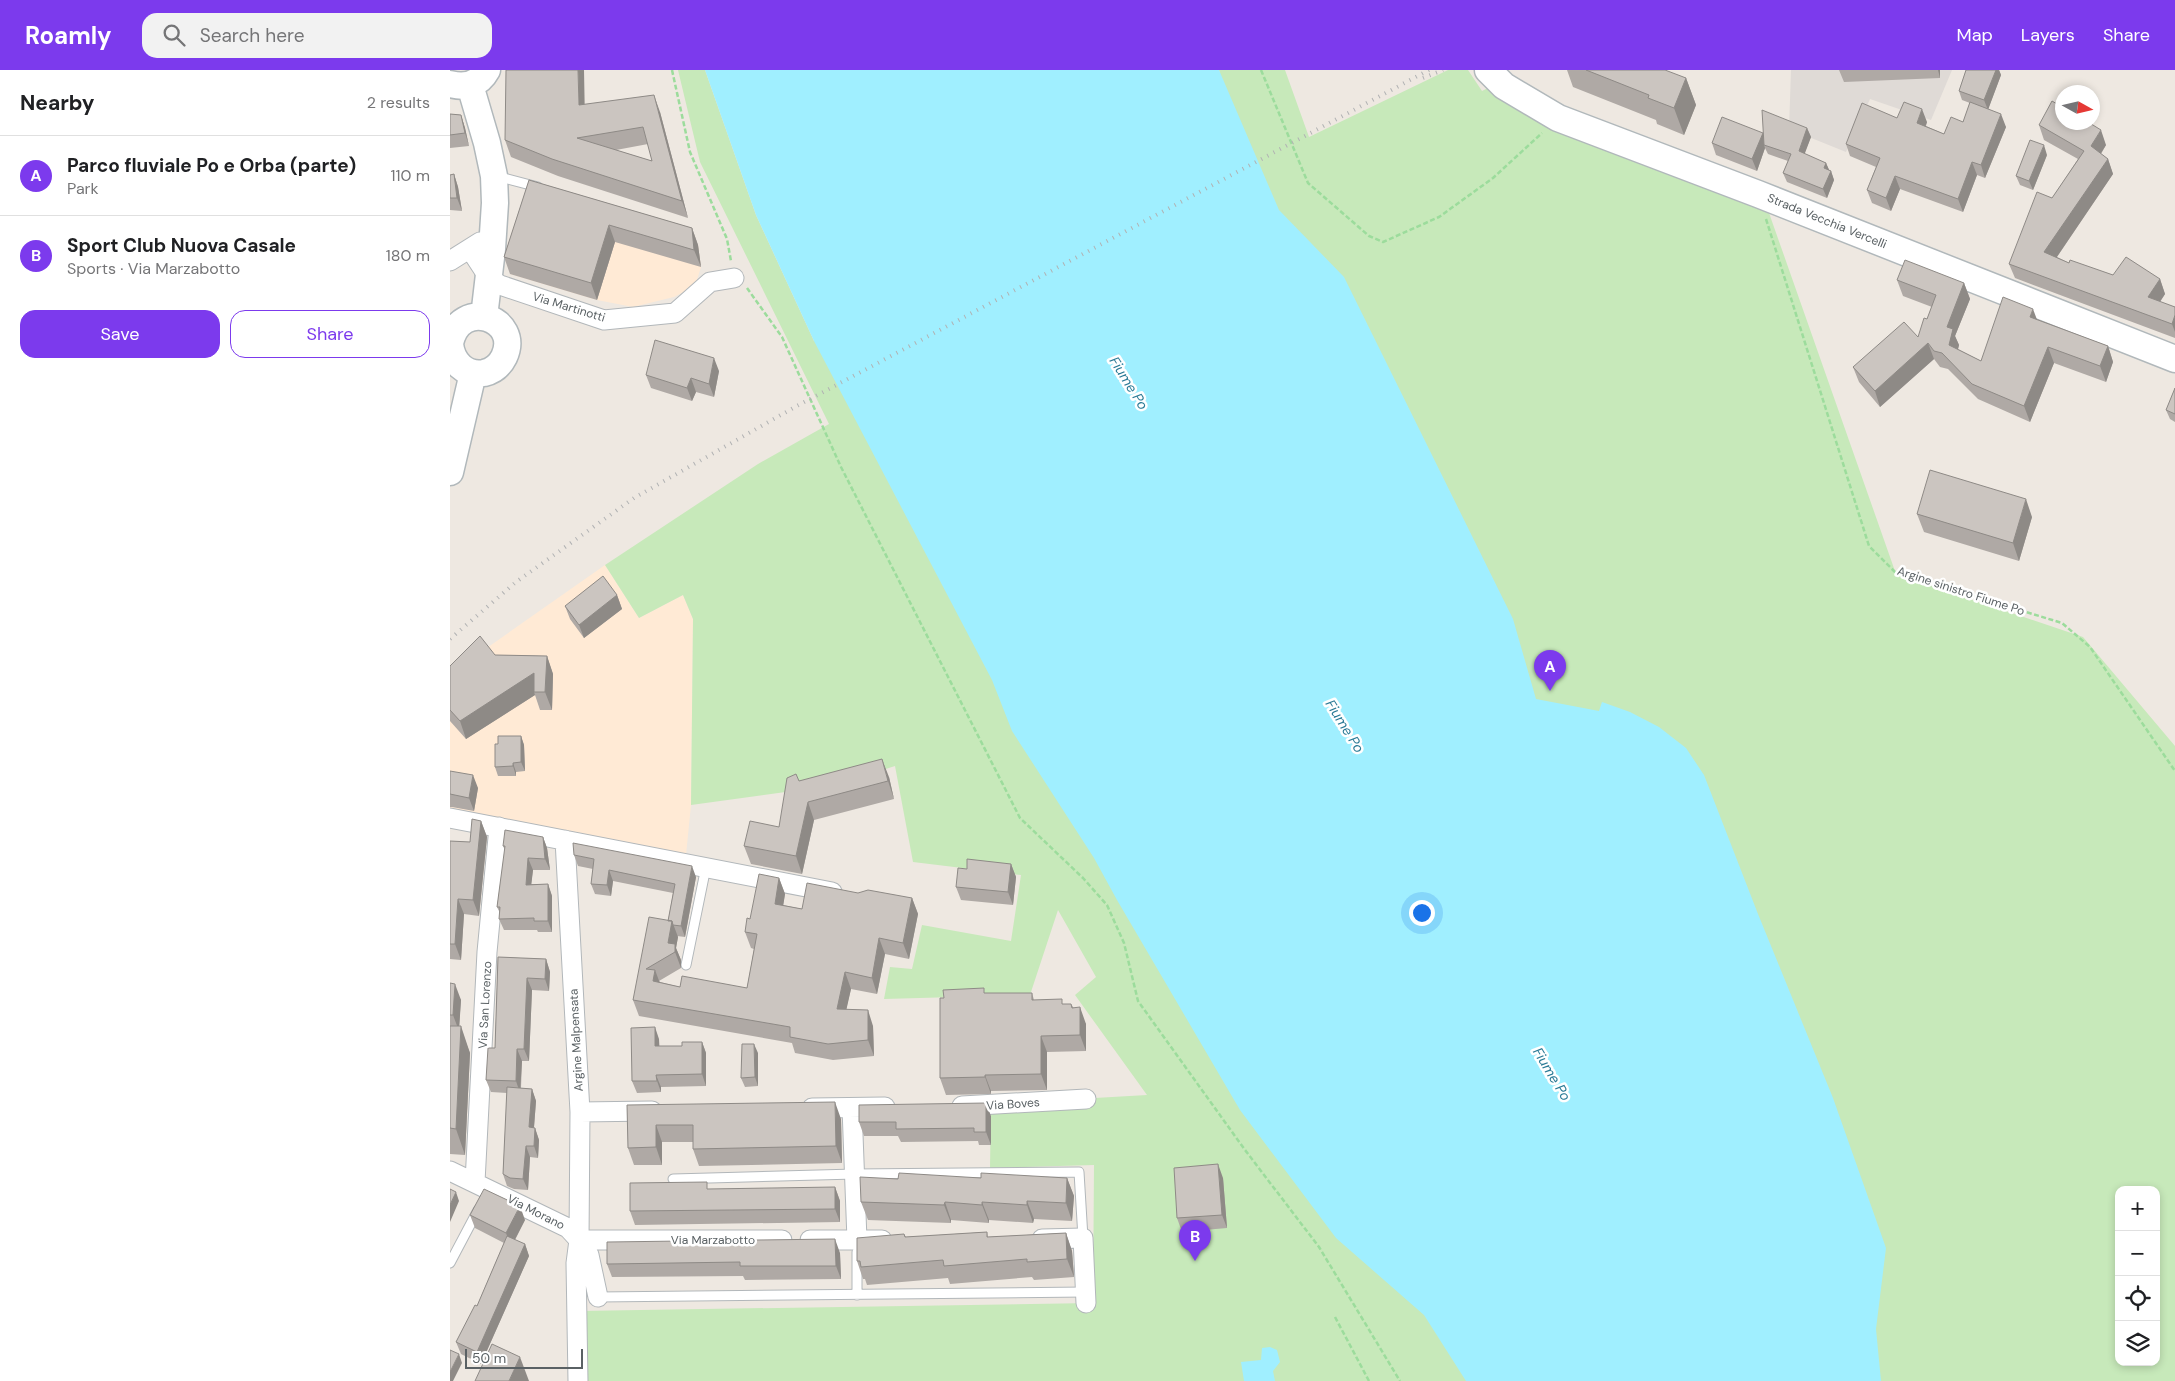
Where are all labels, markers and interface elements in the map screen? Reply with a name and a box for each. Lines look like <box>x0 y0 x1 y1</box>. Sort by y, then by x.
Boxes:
search box <box>142 13 492 58</box>
text: Roamly <box>25 20 112 51</box>
icon: search <box>160 21 188 49</box>
text: Search here <box>200 23 304 48</box>
text: Map <box>1957 23 1993 47</box>
text: Layers <box>2021 23 2075 47</box>
text: Share <box>2103 23 2150 47</box>
north arrow <box>2055 85 2100 130</box>
text: Nearby <box>20 89 94 117</box>
text: 2 results <box>367 92 430 113</box>
text: Parco fluviale Po e Orba (parte) <box>67 153 356 178</box>
text: A <box>30 165 42 186</box>
text: 110 m <box>391 165 430 186</box>
text: Park <box>67 178 99 199</box>
street label: Strada Vecchia Vercelli <box>1765 190 1889 252</box>
text: Sport Club Nuova Casale <box>67 233 296 258</box>
text: B <box>31 245 41 266</box>
text: 180 m <box>386 245 430 266</box>
text: Sports · Via Marzabotto <box>67 258 240 279</box>
street label: Via Martinotti <box>531 288 607 326</box>
button: Save <box>20 310 220 358</box>
button: Share <box>230 310 430 358</box>
water label: Fiume Po <box>1106 353 1152 413</box>
street label: Argine sinistro Fiume Po <box>1895 563 2027 619</box>
pin: A <box>1534 650 1566 691</box>
water label: Fiume Po <box>1322 696 1368 756</box>
your location <box>1409 900 1435 926</box>
street label: Via San Lorenzo <box>475 961 495 1049</box>
street label: Argine Malpensata <box>565 988 587 1092</box>
water label: Fiume Po <box>1529 1044 1575 1104</box>
street label: Via Boves <box>986 1094 1040 1114</box>
map controls <box>2115 1186 2160 1366</box>
button: + <box>2115 1186 2160 1231</box>
street label: Via Morano <box>504 1191 568 1233</box>
pin: B <box>1179 1220 1211 1261</box>
button: − <box>2115 1231 2160 1276</box>
street label: Via Marzabotto <box>671 1232 755 1248</box>
button: locate <box>2115 1276 2160 1321</box>
button: layers <box>2115 1321 2160 1366</box>
scale bar <box>465 1346 582 1369</box>
text: 50 m <box>472 1349 506 1367</box>

